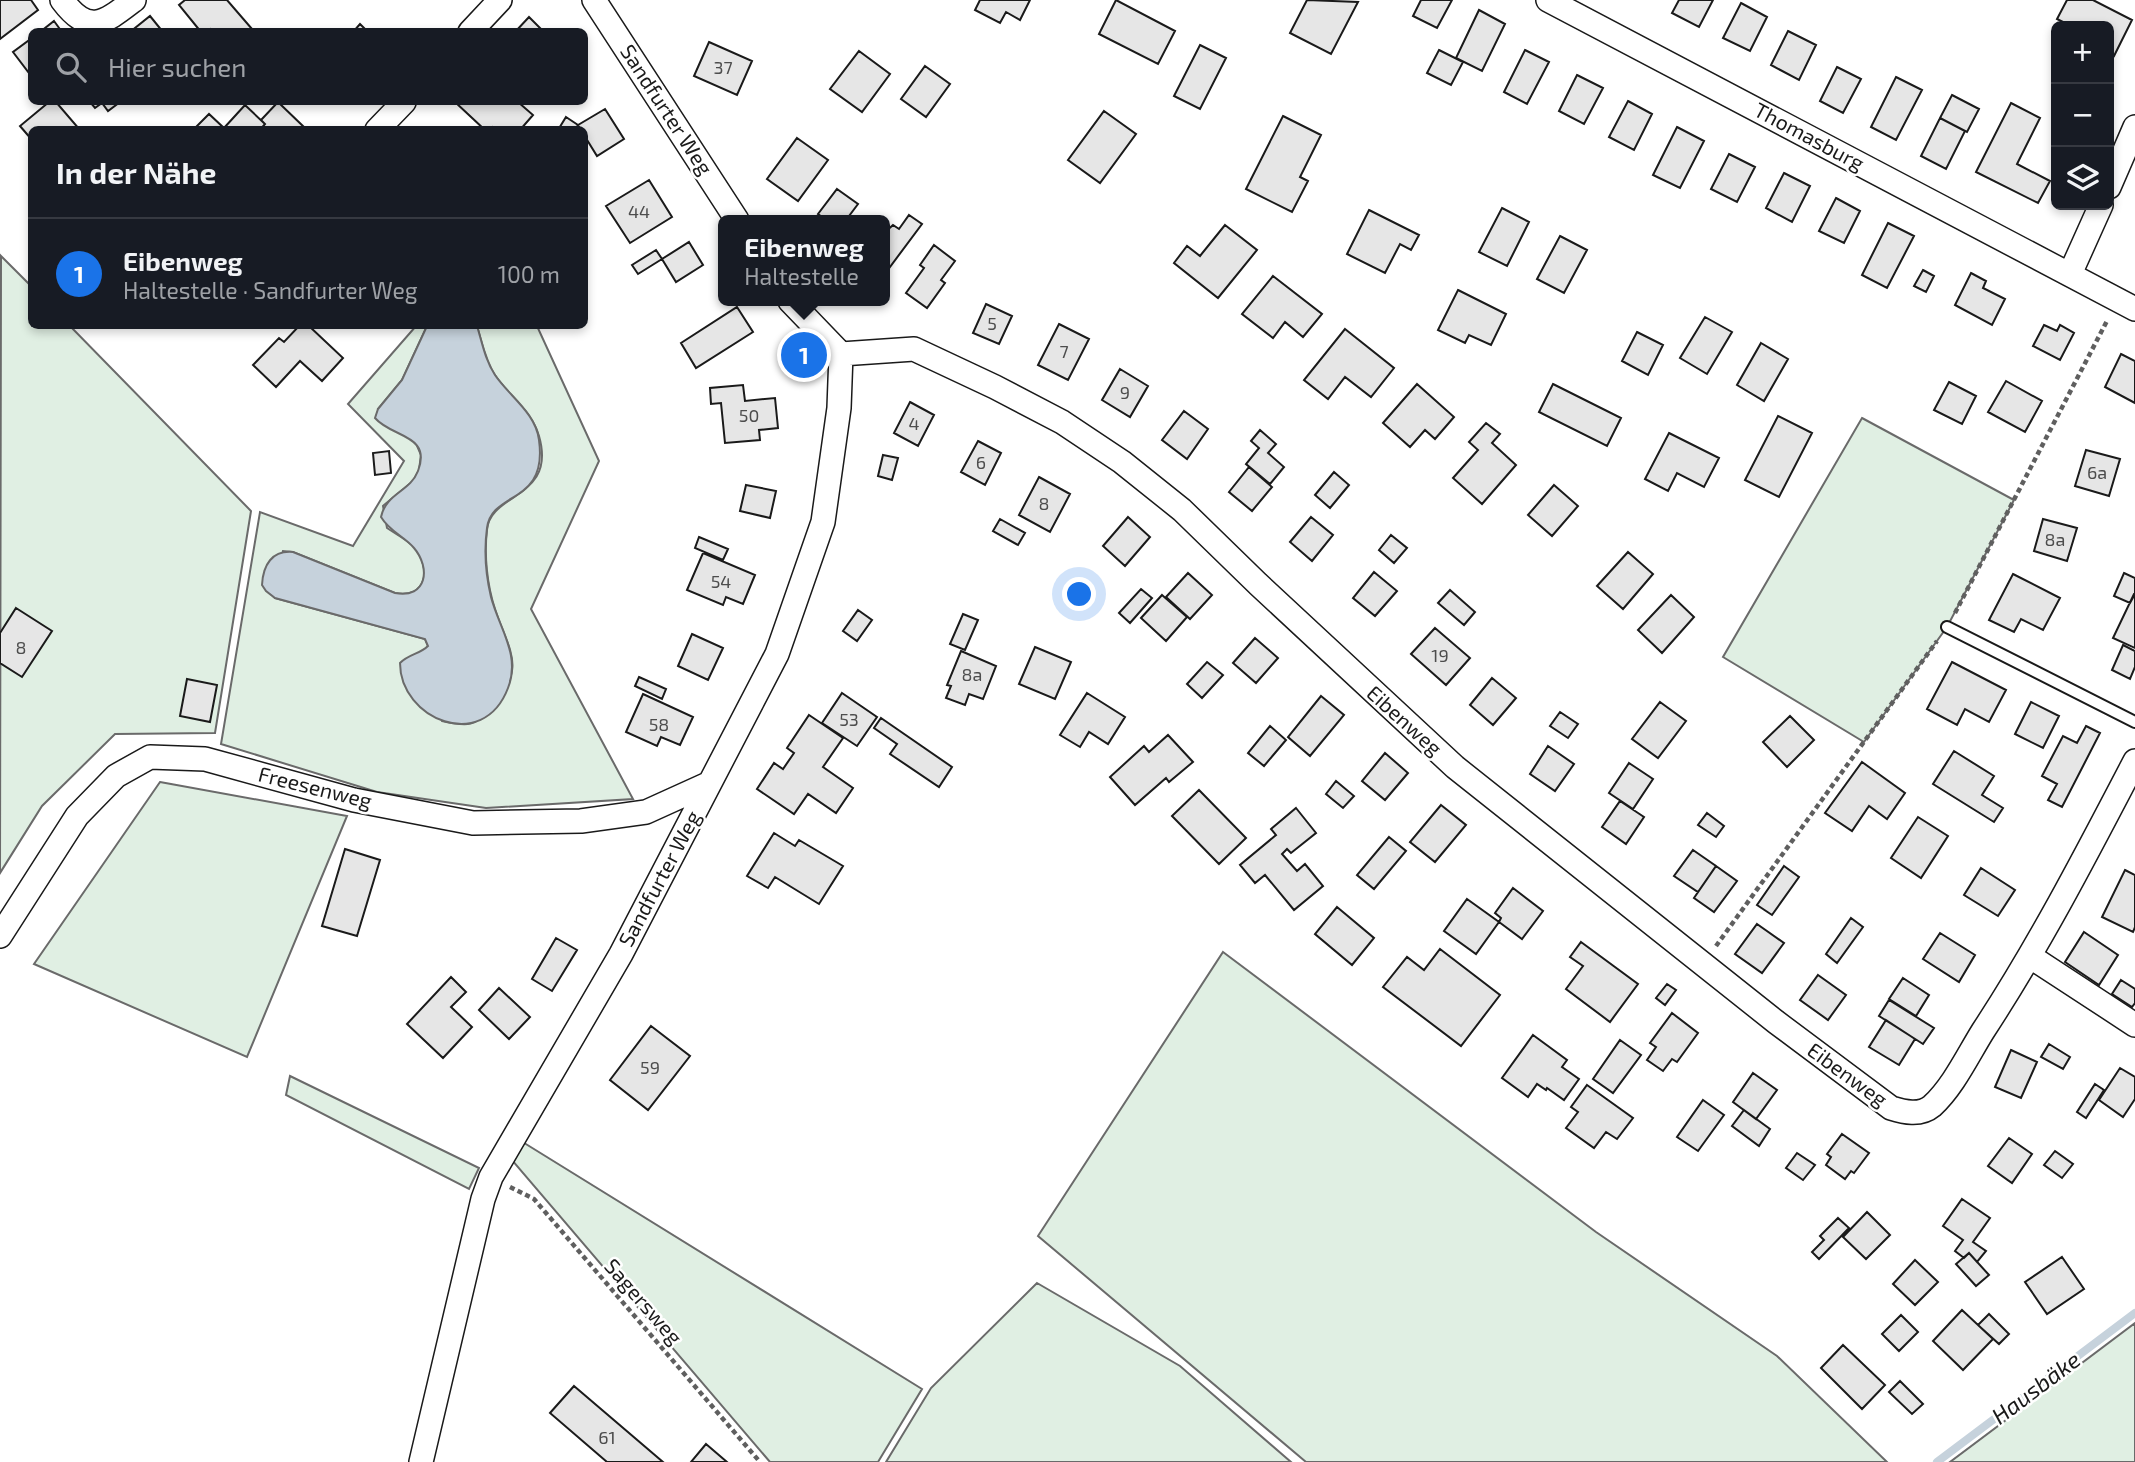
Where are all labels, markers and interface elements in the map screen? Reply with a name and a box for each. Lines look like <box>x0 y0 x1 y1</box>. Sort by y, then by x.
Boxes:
map controls <box>2051 21 2114 210</box>
button: + <box>2051 21 2114 84</box>
search box <box>28 28 588 105</box>
street label: Sandfurter Weg <box>616 39 719 179</box>
icon: search <box>52 48 90 86</box>
text: Hier suchen <box>108 51 246 82</box>
house number: 37 <box>713 56 733 78</box>
button: − <box>2051 84 2114 147</box>
street label: Thomasburg <box>1750 96 1869 175</box>
button: layers <box>2051 147 2114 210</box>
text: In der Nähe <box>56 154 217 190</box>
house number: 44 <box>628 200 650 222</box>
popup <box>718 215 890 306</box>
text: Eibenweg <box>744 231 864 262</box>
text: Eibenweg <box>123 245 243 276</box>
text: 1 <box>74 260 84 288</box>
text: 100 m <box>498 260 560 288</box>
text: Haltestelle <box>744 262 859 290</box>
text: Haltestelle · Sandfurter Weg <box>123 276 418 304</box>
house number: 5 <box>987 312 997 334</box>
pin: 1 <box>781 329 827 381</box>
house number: 7 <box>1059 340 1069 362</box>
house number: 9 <box>1120 381 1130 403</box>
house number: 50 <box>739 404 759 426</box>
house number: 4 <box>908 412 920 434</box>
house number: 6 <box>976 451 986 473</box>
house number: 6a <box>2087 461 2107 483</box>
house number: 8 <box>1039 492 1049 514</box>
house number: 8a <box>2045 528 2065 550</box>
house number: 54 <box>711 570 731 592</box>
your location <box>1062 577 1096 611</box>
house number: 8 <box>16 636 26 658</box>
house number: 19 <box>1431 644 1449 666</box>
house number: 8a <box>962 663 982 685</box>
street label: Eibenweg <box>1362 680 1448 760</box>
house number: 53 <box>839 708 859 730</box>
house number: 58 <box>649 713 669 735</box>
street label: Freesenweg <box>256 760 375 813</box>
street label: Sandfurter Weg <box>612 806 705 950</box>
street label: Eibenweg <box>1803 1036 1893 1111</box>
house number: 59 <box>640 1056 660 1078</box>
street label: Sagersweg <box>600 1253 688 1349</box>
water label: Hausbäke <box>1986 1345 2085 1430</box>
house number: 61 <box>598 1426 616 1448</box>

